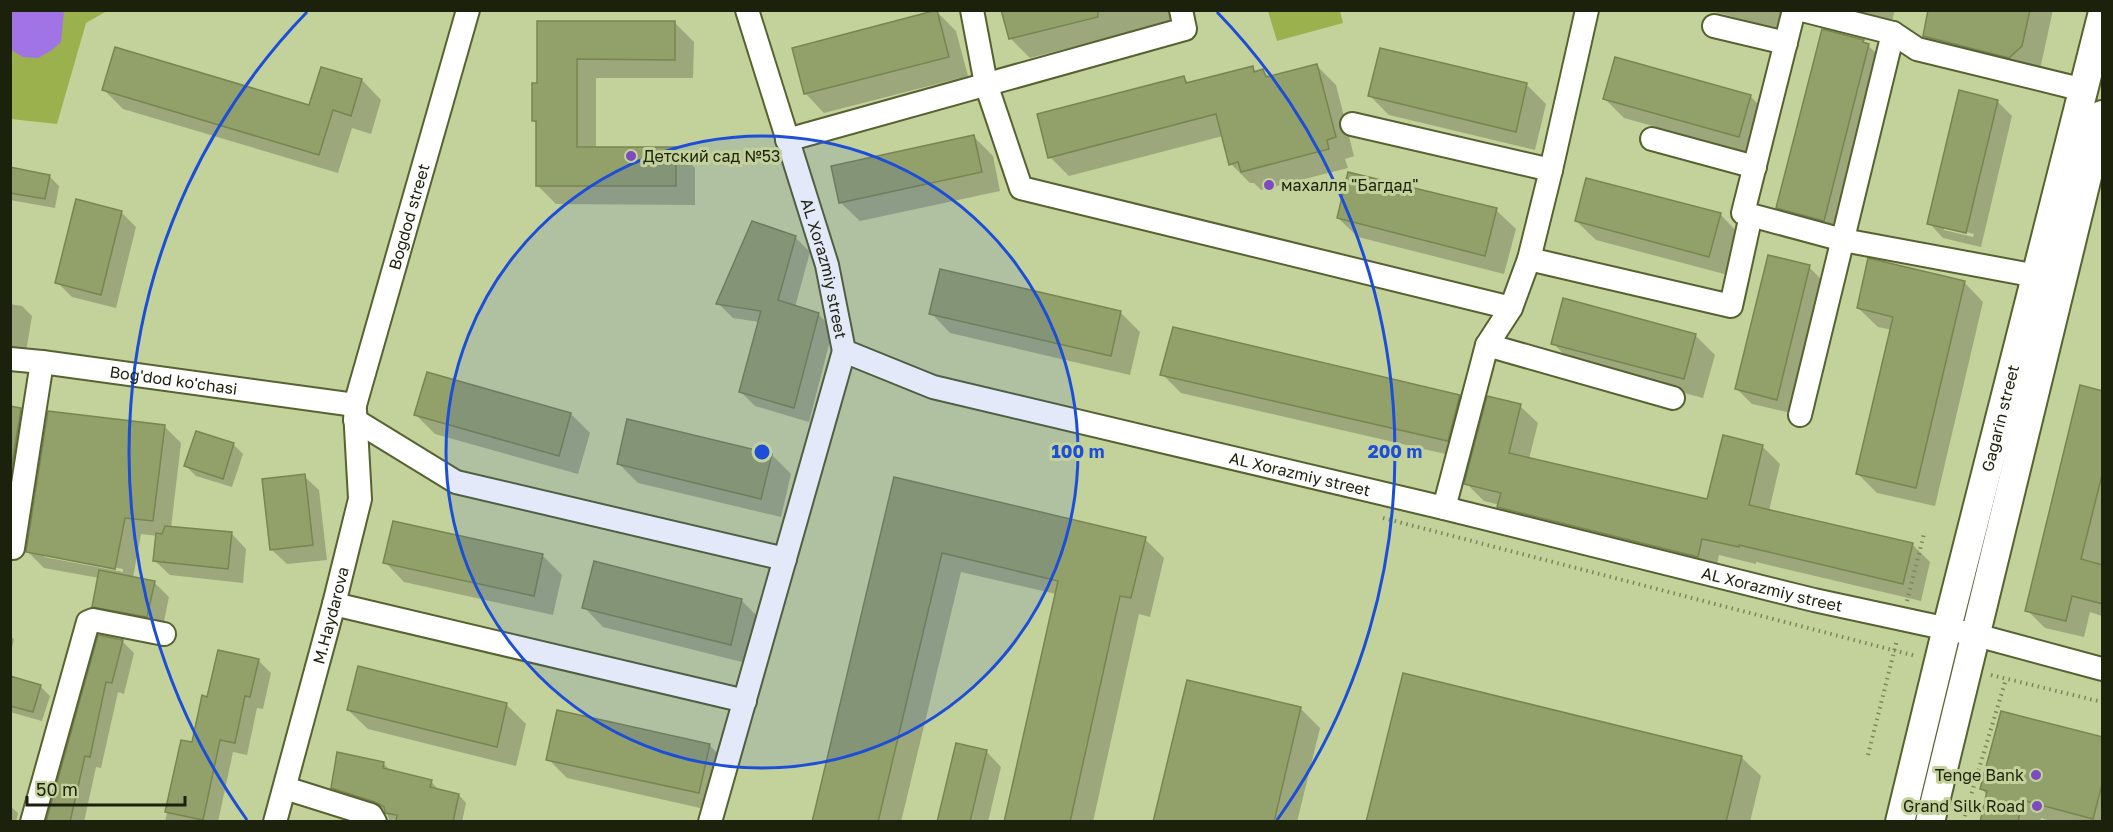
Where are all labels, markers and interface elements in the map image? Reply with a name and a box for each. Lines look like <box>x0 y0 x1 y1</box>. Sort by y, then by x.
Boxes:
place label: Детский сад №53 <box>643 146 780 166</box>
marker: Детский сад №53 <box>624 149 638 163</box>
street label: Bogdod street <box>384 161 434 272</box>
place label: махалля "Багдад" <box>1281 175 1419 195</box>
marker: махалля "Багдад" <box>1262 178 1276 192</box>
street label: AL Xorazmiy street <box>797 196 851 340</box>
street label: Bog'dod ko'chasi <box>108 361 239 399</box>
street label: Gagarin street <box>1977 363 2023 474</box>
text: 100 m <box>1052 440 1104 462</box>
text: 200 m <box>1368 440 1422 462</box>
centre of rings <box>752 442 772 462</box>
street label: AL Xorazmiy street <box>1227 448 1373 500</box>
street label: AL Xorazmiy street <box>1699 562 1844 616</box>
street label: M.Haydarova <box>308 565 353 666</box>
place label: Tenge Bank <box>1935 765 2024 785</box>
marker: Tenge Bank <box>2029 768 2043 782</box>
scale bar <box>27 769 184 807</box>
text: 50 m <box>36 778 78 800</box>
place label: Grand Silk Road <box>1903 796 2025 816</box>
marker: Grand Silk Road <box>2030 799 2044 813</box>

